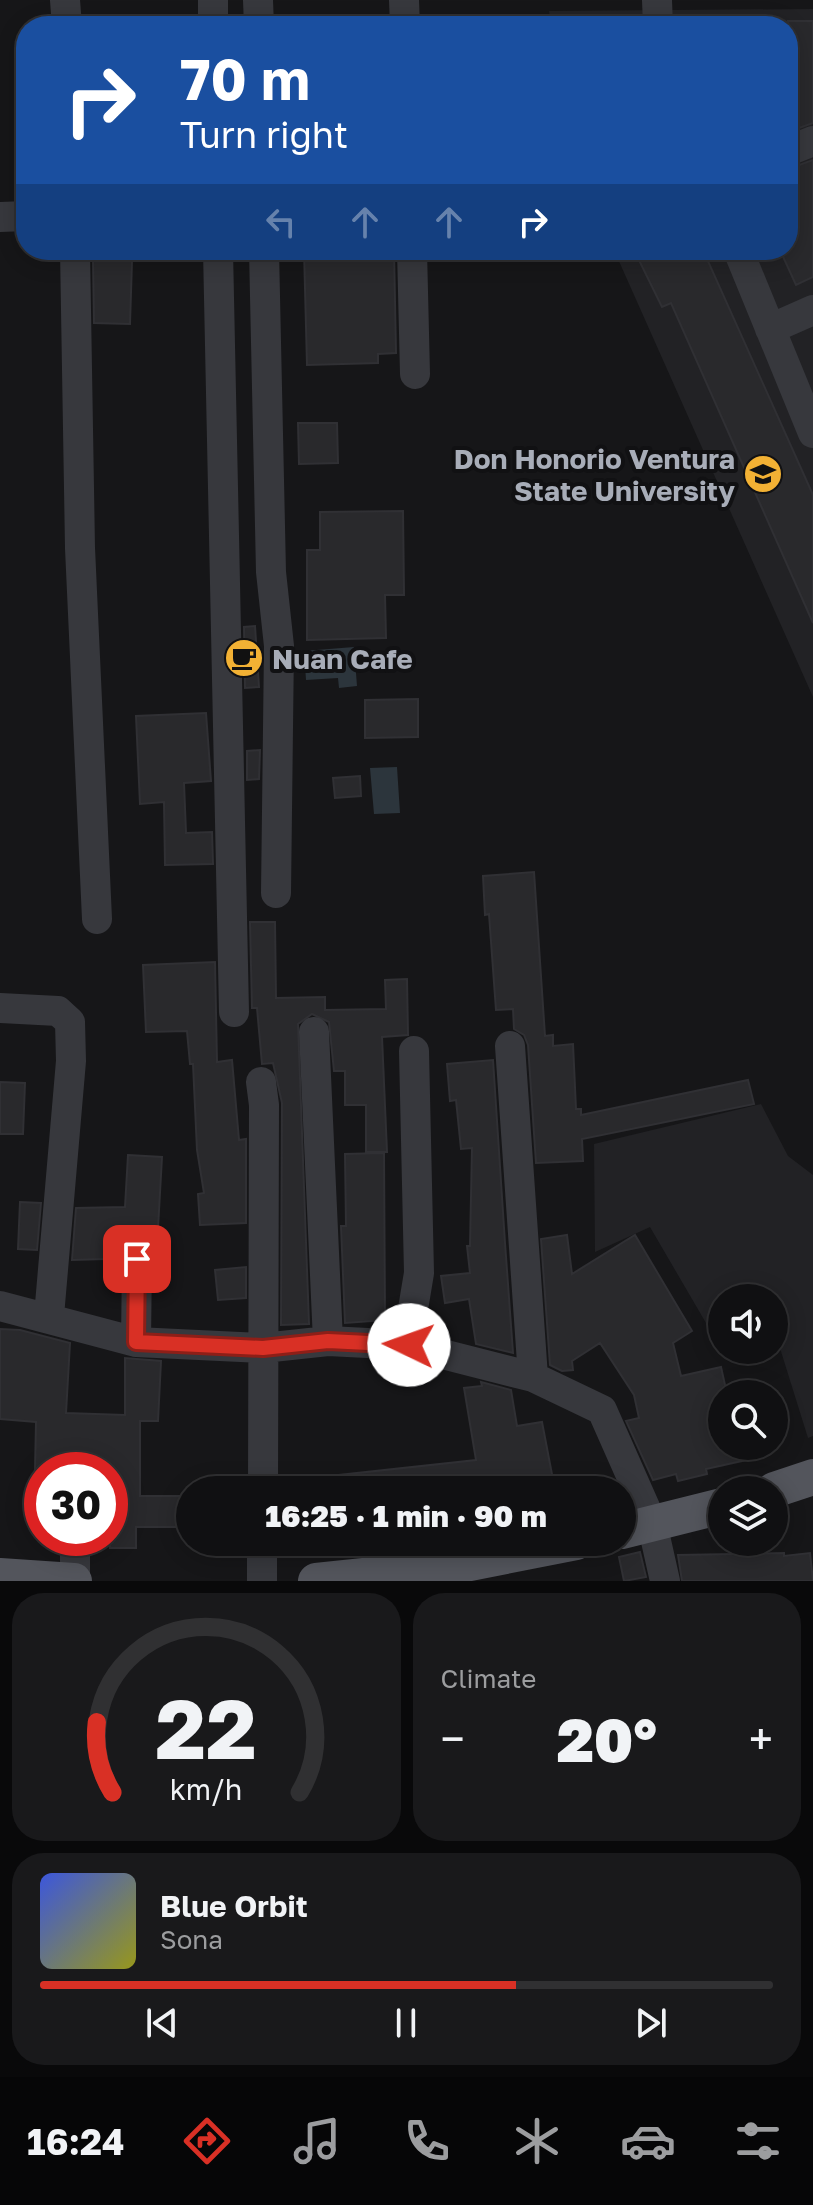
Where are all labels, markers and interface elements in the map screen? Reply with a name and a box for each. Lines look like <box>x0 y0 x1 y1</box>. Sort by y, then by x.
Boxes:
text: 70 m <box>180 45 310 112</box>
icon: right <box>48 48 152 152</box>
text: Turn right <box>180 113 348 156</box>
icon: left <box>259 200 303 244</box>
icon: ahead <box>343 200 387 244</box>
icon: ahead <box>427 200 471 244</box>
icon: right <box>511 200 555 244</box>
place label: Don Honorio Ventura State University <box>454 442 735 507</box>
school or university icon: Don Honorio Ventura State University <box>742 453 784 495</box>
cafe icon: Nuan Cafe <box>223 637 265 679</box>
place label: Nuan Cafe <box>272 642 413 675</box>
pin <box>103 1225 171 1293</box>
icon: arrive <box>115 1237 159 1281</box>
map controls <box>708 1284 788 1556</box>
button: sound <box>708 1284 788 1364</box>
position arrow <box>367 1303 451 1387</box>
button: search <box>708 1380 788 1460</box>
speed limit sign: 30 <box>24 1452 128 1556</box>
button: layers <box>708 1476 788 1556</box>
text: 16:25 · 1 min · 90 m <box>265 1498 547 1534</box>
text: Climate <box>441 1663 536 1694</box>
text: 22 <box>156 1677 257 1777</box>
text: 20° <box>557 1703 657 1775</box>
text: − <box>441 1712 465 1765</box>
text: + <box>749 1712 773 1765</box>
text: km/h <box>170 1772 243 1806</box>
text: Blue Orbit <box>160 1888 308 1924</box>
text: Sona <box>160 1924 223 1955</box>
icon: previous <box>140 2001 184 2045</box>
icon: pause <box>384 2001 428 2045</box>
icon: next <box>629 2001 673 2045</box>
icon: directions <box>179 2113 235 2169</box>
icon: music <box>289 2113 345 2169</box>
icon: phone <box>399 2113 455 2169</box>
icon: climate <box>509 2113 565 2169</box>
icon: car <box>620 2113 676 2169</box>
icon: filters <box>730 2113 786 2169</box>
text: 16:24 <box>27 2120 125 2163</box>

